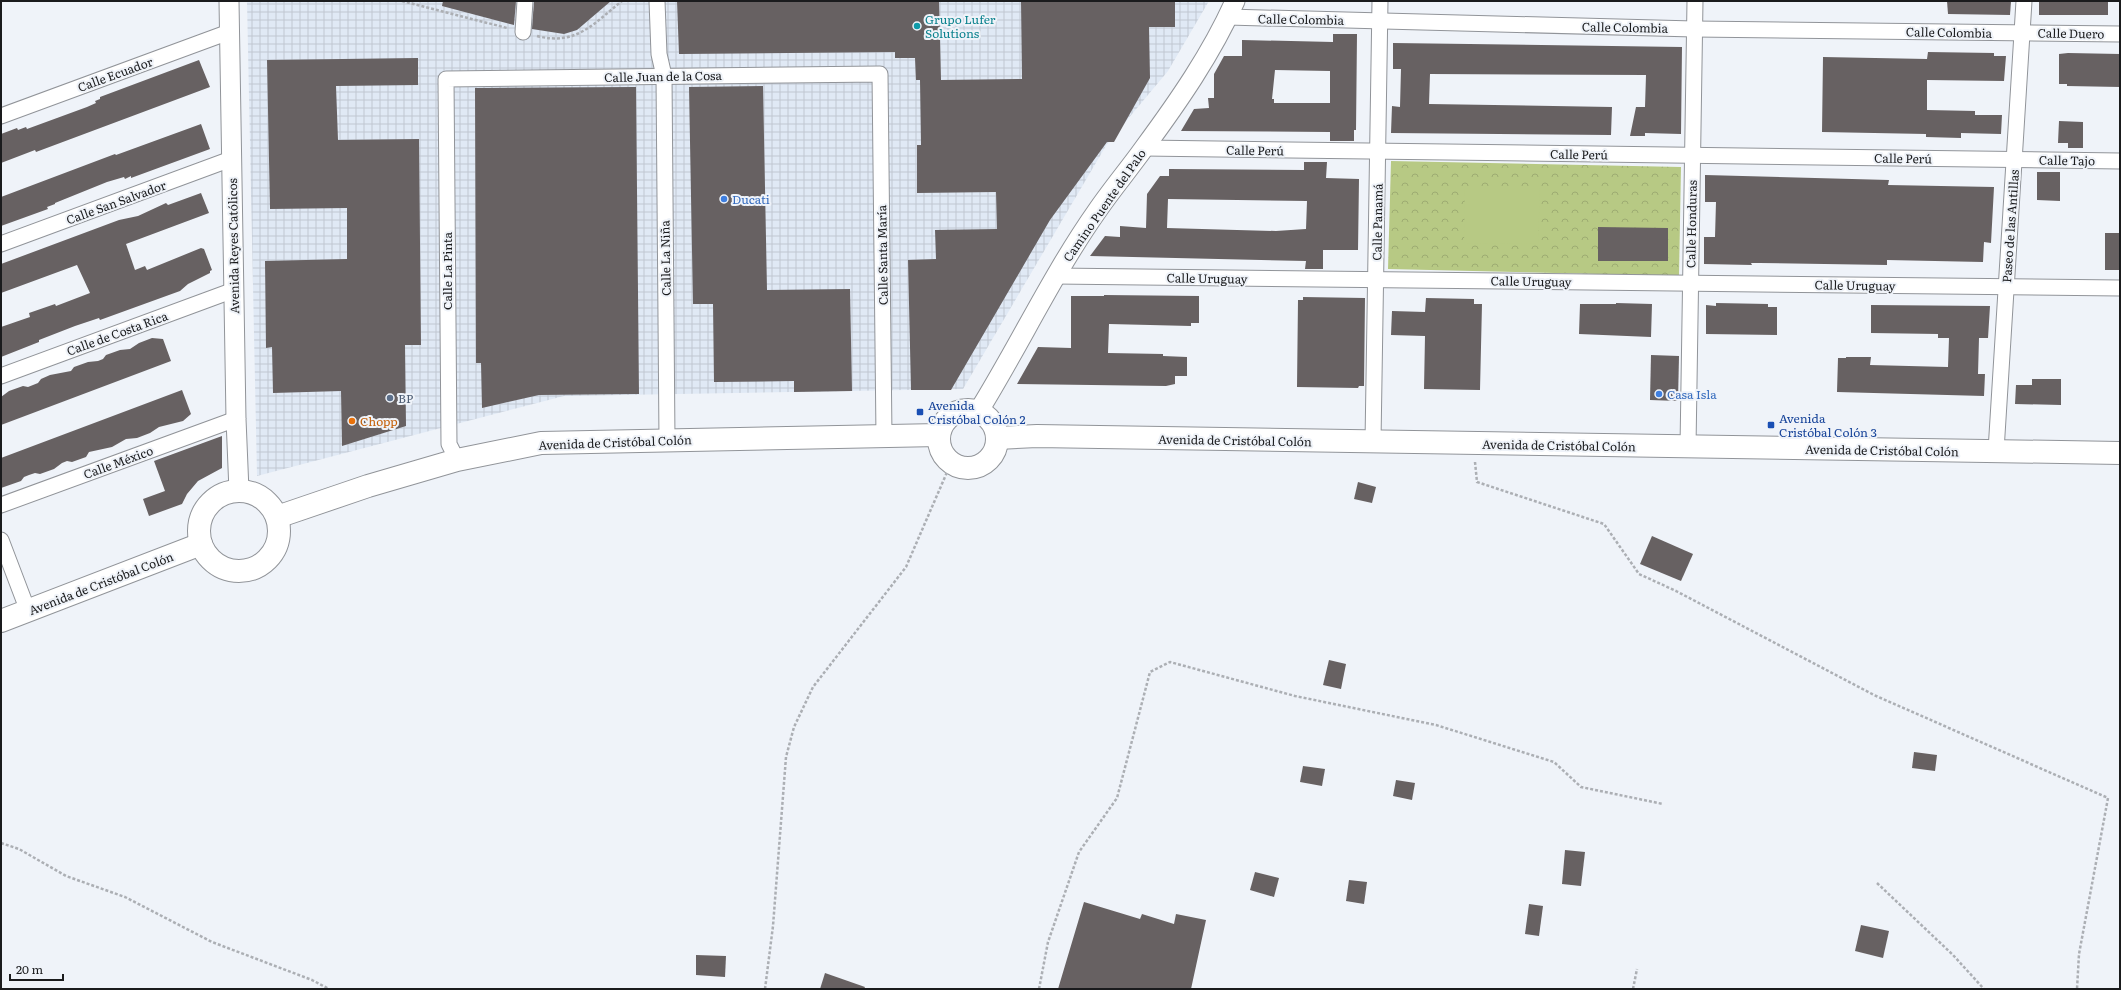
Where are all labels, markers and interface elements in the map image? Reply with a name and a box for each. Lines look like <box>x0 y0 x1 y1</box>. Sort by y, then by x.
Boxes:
street label: Calle Colombia <box>1258 9 1345 29</box>
place label: Grupo Lufer Solutions <box>925 10 996 42</box>
street label: Calle Colombia <box>1582 17 1669 37</box>
marker: Grupo Lufer Solutions <box>912 21 922 31</box>
street label: Calle Colombia <box>1906 22 1993 42</box>
street label: Calle Duero <box>2037 23 2105 43</box>
street label: Calle Ecuador <box>75 52 155 96</box>
street label: Calle Juan de la Cosa <box>604 66 723 86</box>
street label: Calle Perú <box>1226 140 1284 160</box>
street label: Calle Perú <box>1550 144 1608 164</box>
street label: Camino Puente del Palo <box>1058 145 1150 265</box>
street label: Calle Perú <box>1874 148 1932 168</box>
street label: Calle Tajo <box>2039 151 2095 169</box>
street label: Paseo de las Antillas <box>1997 168 2023 283</box>
street label: Calle San Salvador <box>63 175 169 228</box>
street label: Avenida Reyes Católicos <box>223 177 243 314</box>
street label: Calle Honduras <box>1681 179 1701 268</box>
street label: Calle Panamá <box>1367 183 1387 261</box>
place label: Ducati <box>732 190 770 208</box>
marker: Ducati <box>719 194 729 204</box>
street label: Calle Santa María <box>872 204 892 305</box>
street label: Calle La Niña <box>655 219 675 296</box>
street label: Calle La Pinta <box>438 232 456 310</box>
street label: Calle Uruguay <box>1166 268 1248 288</box>
street label: Calle Uruguay <box>1490 271 1572 291</box>
street label: Calle Uruguay <box>1814 275 1896 295</box>
street label: Calle de Costa Rica <box>64 306 171 360</box>
place label: Casa Isla <box>1667 385 1717 403</box>
place label: BP <box>398 389 413 407</box>
marker: Casa Isla <box>1654 389 1664 399</box>
marker: BP <box>385 393 395 403</box>
place label: Avenida Cristóbal Colón 2 <box>928 396 1025 428</box>
marker: Avenida Cristóbal Colón 2 <box>915 407 925 417</box>
place label: Avenida Cristóbal Colón 3 <box>1779 409 1877 441</box>
place label: Chopp <box>360 412 398 430</box>
marker: Chopp <box>347 416 357 426</box>
marker: Avenida Cristóbal Colón 3 <box>1766 420 1776 430</box>
street label: Avenida de Cristóbal Colón <box>538 430 692 454</box>
street label: Avenida de Cristóbal Colón <box>1158 430 1312 450</box>
street label: Avenida de Cristóbal Colón <box>1482 435 1636 455</box>
street label: Avenida de Cristóbal Colón <box>1805 440 1959 460</box>
street label: Calle México <box>81 441 155 483</box>
street label: Avenida de Cristóbal Colón <box>26 547 176 619</box>
scale bar <box>10 956 63 982</box>
text: 20 m <box>16 960 43 978</box>

